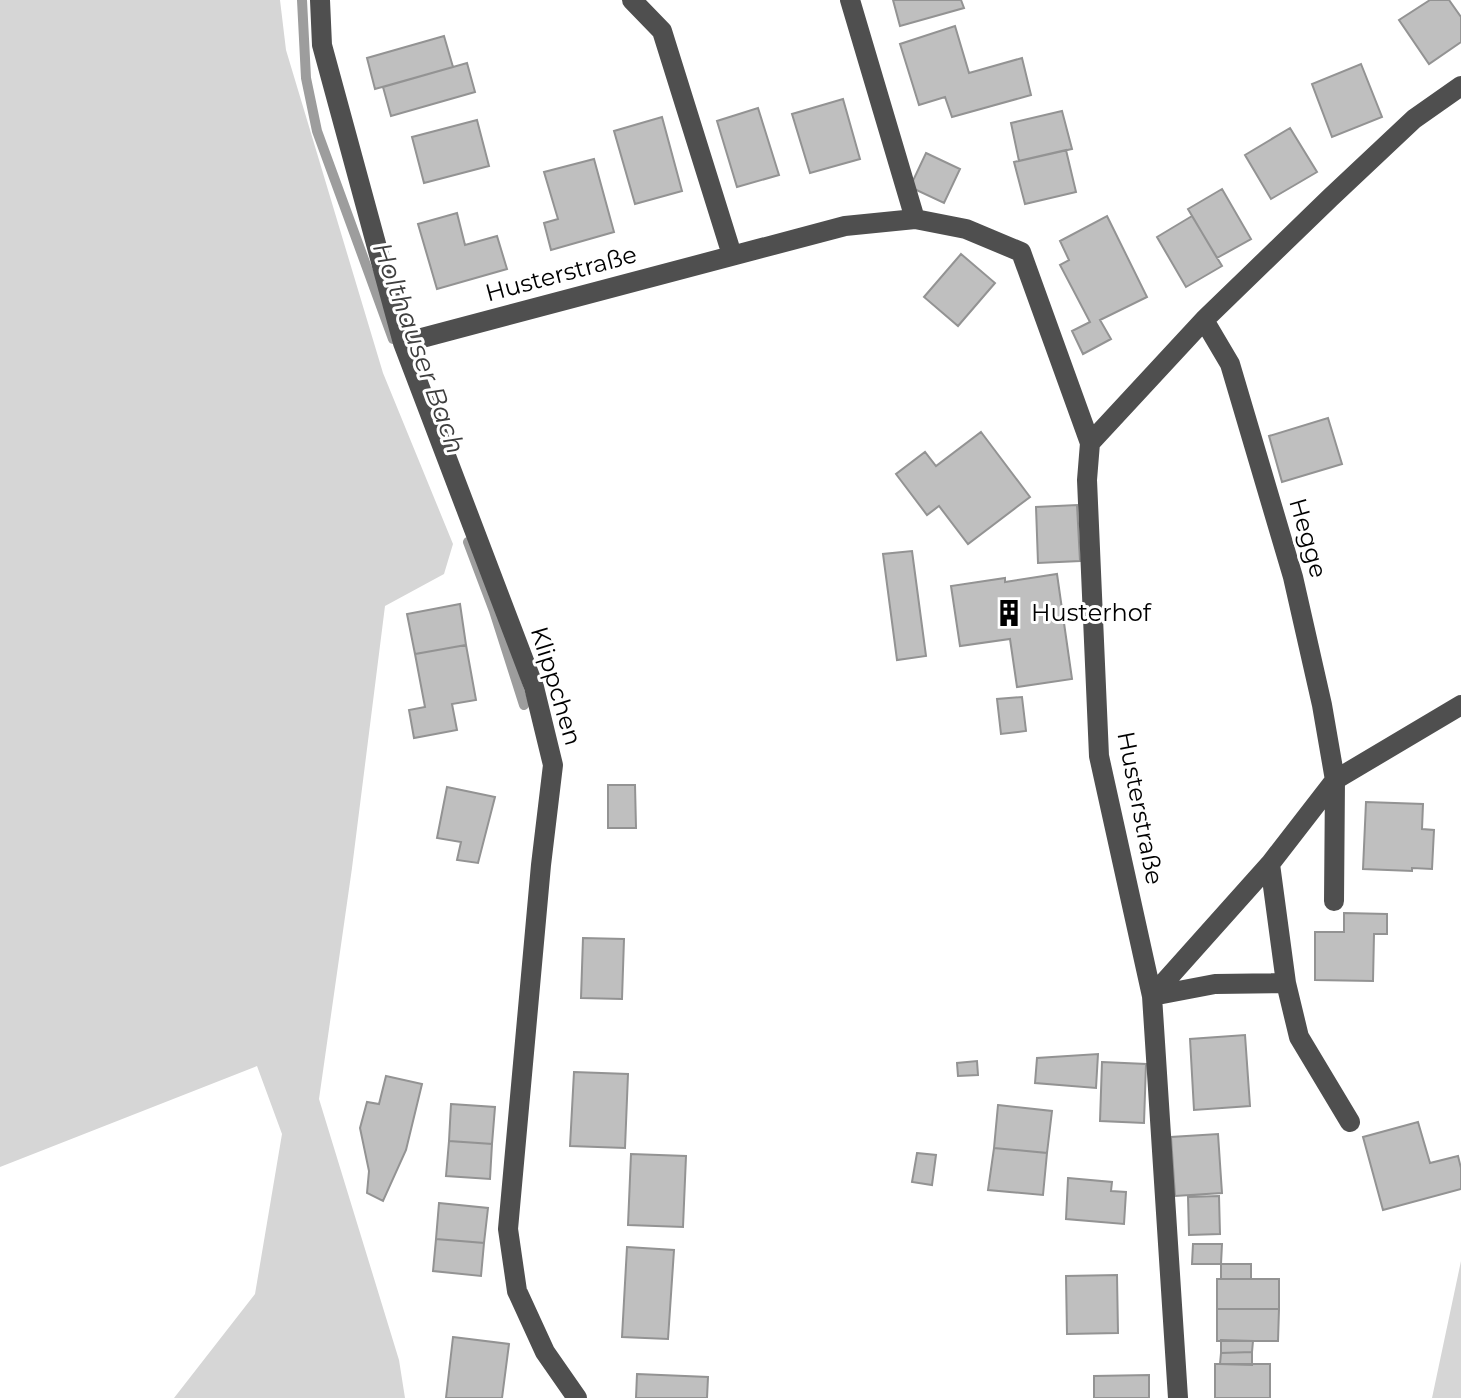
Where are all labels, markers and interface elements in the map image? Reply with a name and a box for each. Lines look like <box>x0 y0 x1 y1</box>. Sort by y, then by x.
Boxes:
water label: Holthauser Bach <box>366 238 472 458</box>
street label: Husterstraße <box>482 239 640 308</box>
street label: Hegge <box>1283 495 1334 581</box>
building icon: Husterhof <box>994 598 1024 628</box>
place label: Husterhof <box>1031 598 1152 627</box>
street label: Klippchen <box>525 623 588 749</box>
street label: Husterstraße <box>1111 729 1170 887</box>

